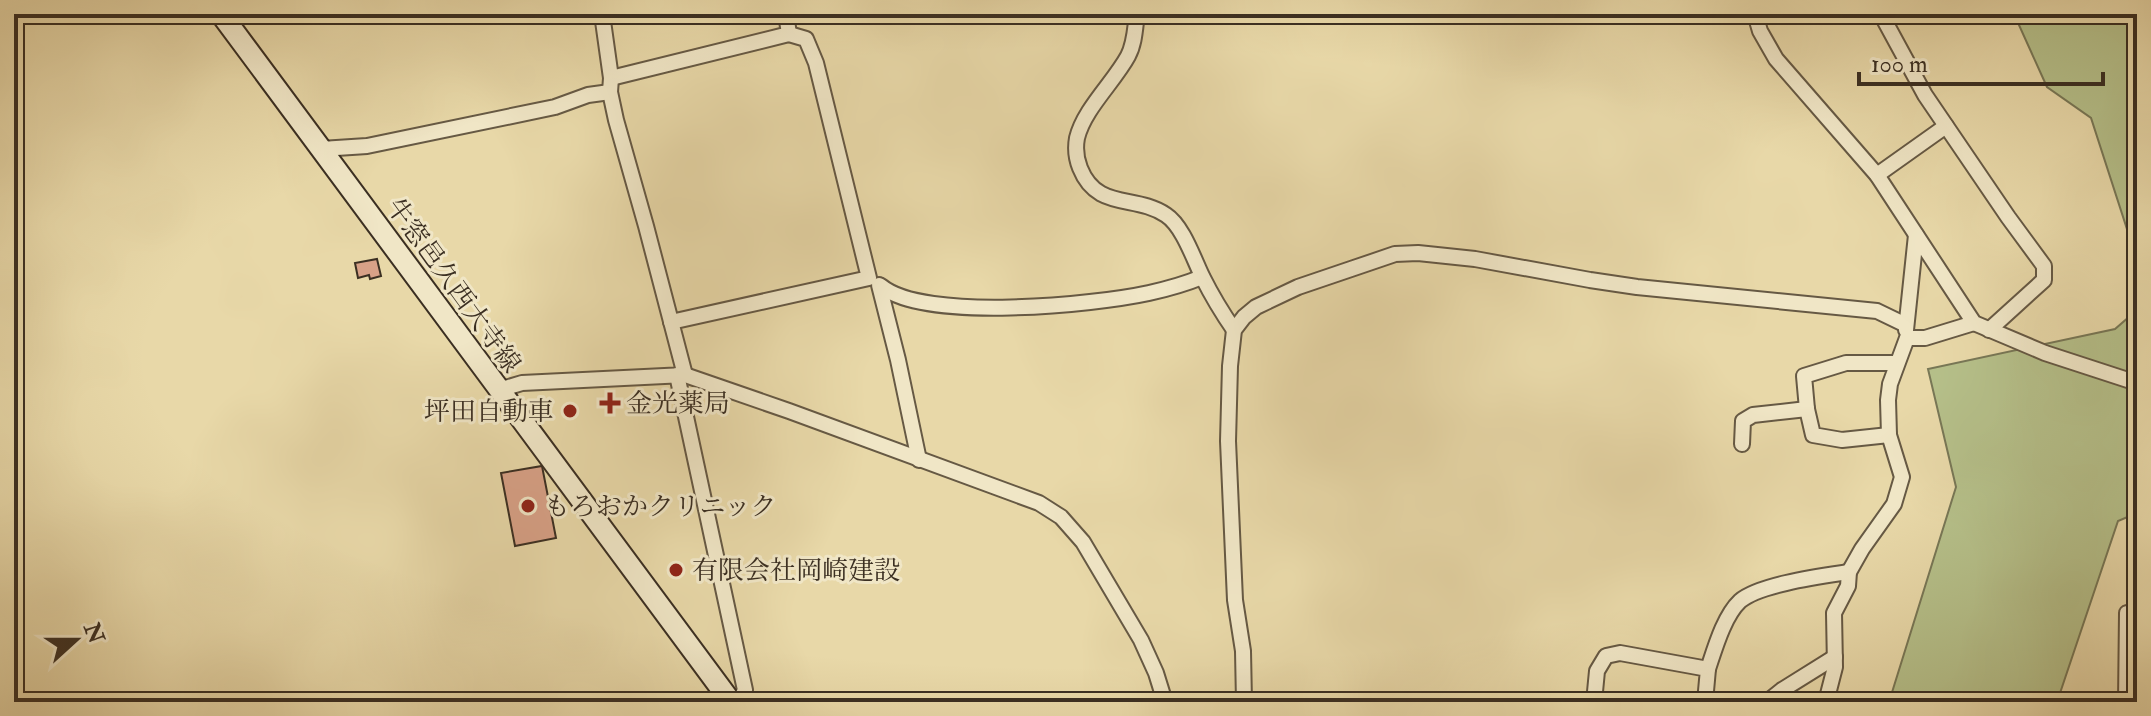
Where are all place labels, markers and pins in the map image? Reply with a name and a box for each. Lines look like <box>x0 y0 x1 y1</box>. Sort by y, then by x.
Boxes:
place label: 金光薬局 <box>626 388 730 420</box>
marker: 金光薬局 <box>601 394 619 412</box>
place label: 坪田自動車 <box>424 396 554 428</box>
marker: 坪田自動車 <box>561 402 579 420</box>
place label: もろおかクリニック <box>544 491 776 523</box>
marker: もろおかクリニック <box>519 497 537 515</box>
place label: 有限会社岡崎建設 <box>692 555 900 587</box>
marker: 有限会社岡崎建設 <box>667 561 685 579</box>

